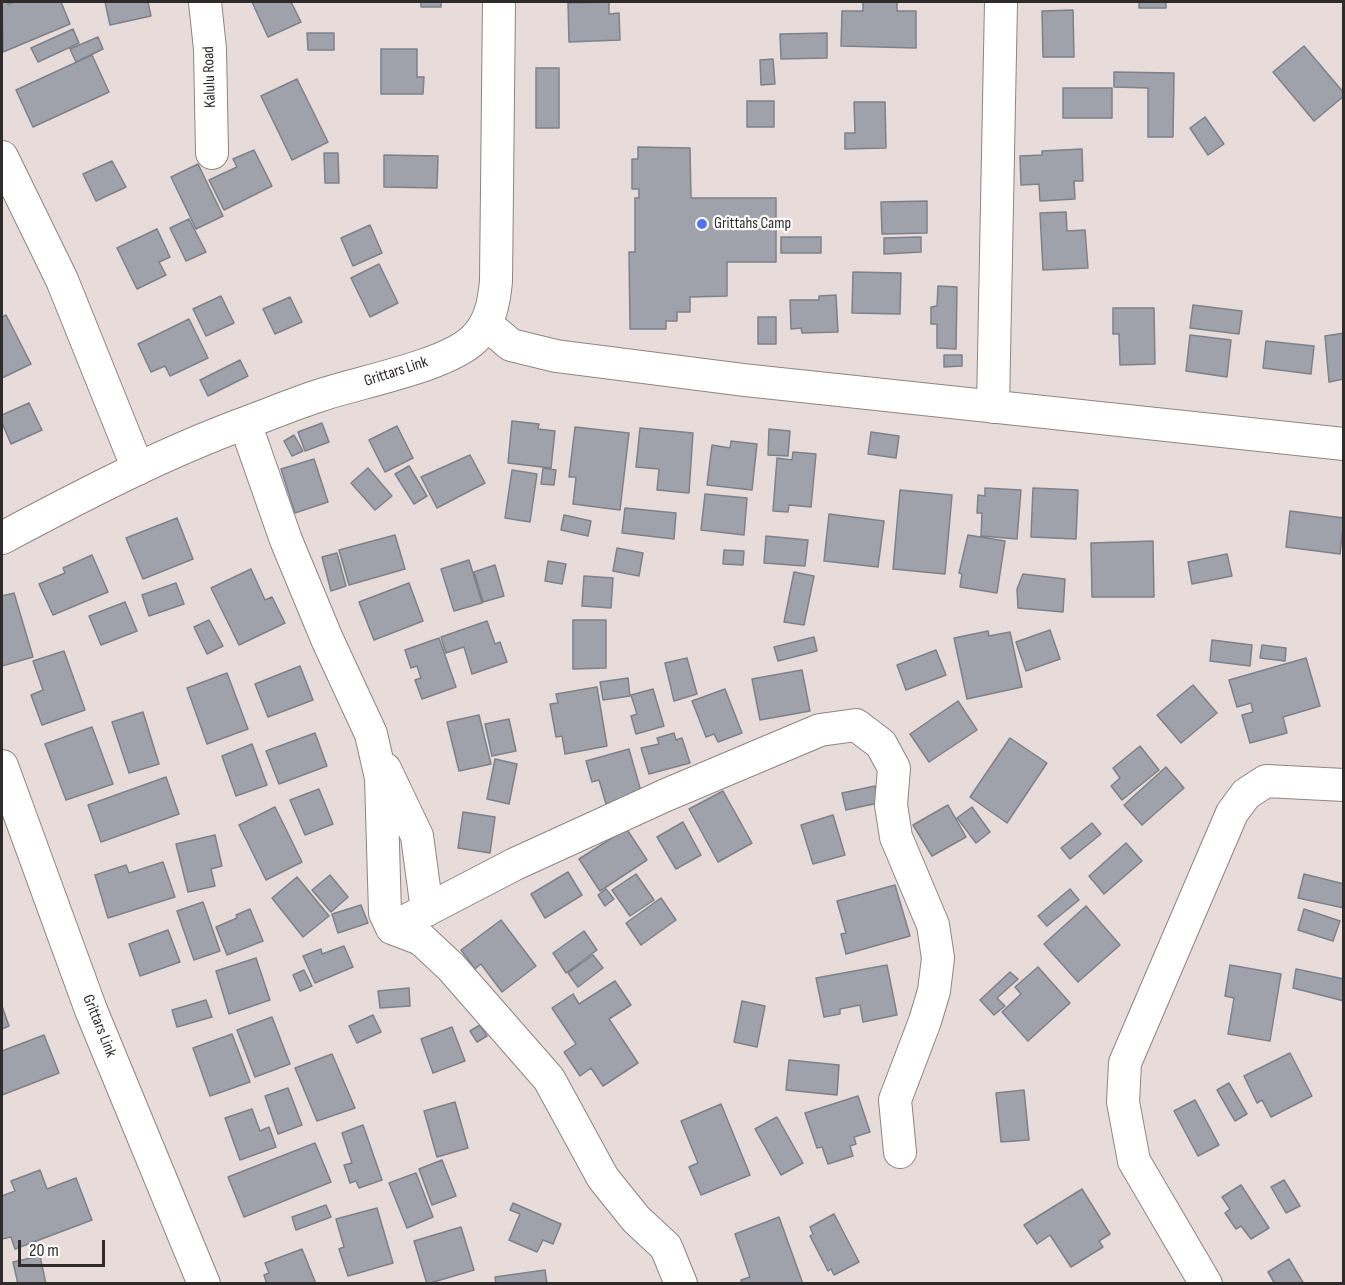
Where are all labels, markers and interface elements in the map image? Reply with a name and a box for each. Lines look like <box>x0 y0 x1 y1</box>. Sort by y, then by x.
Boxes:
street label: Kalulu Road <box>199 46 221 108</box>
place label: Grittahs Camp <box>714 214 791 234</box>
marker: Grittahs Camp <box>695 217 709 231</box>
street label: Grittars Link <box>362 353 430 391</box>
street label: Grittars Link <box>78 992 120 1060</box>
scale bar <box>21 1228 108 1266</box>
text: 20 m <box>29 1240 59 1261</box>

